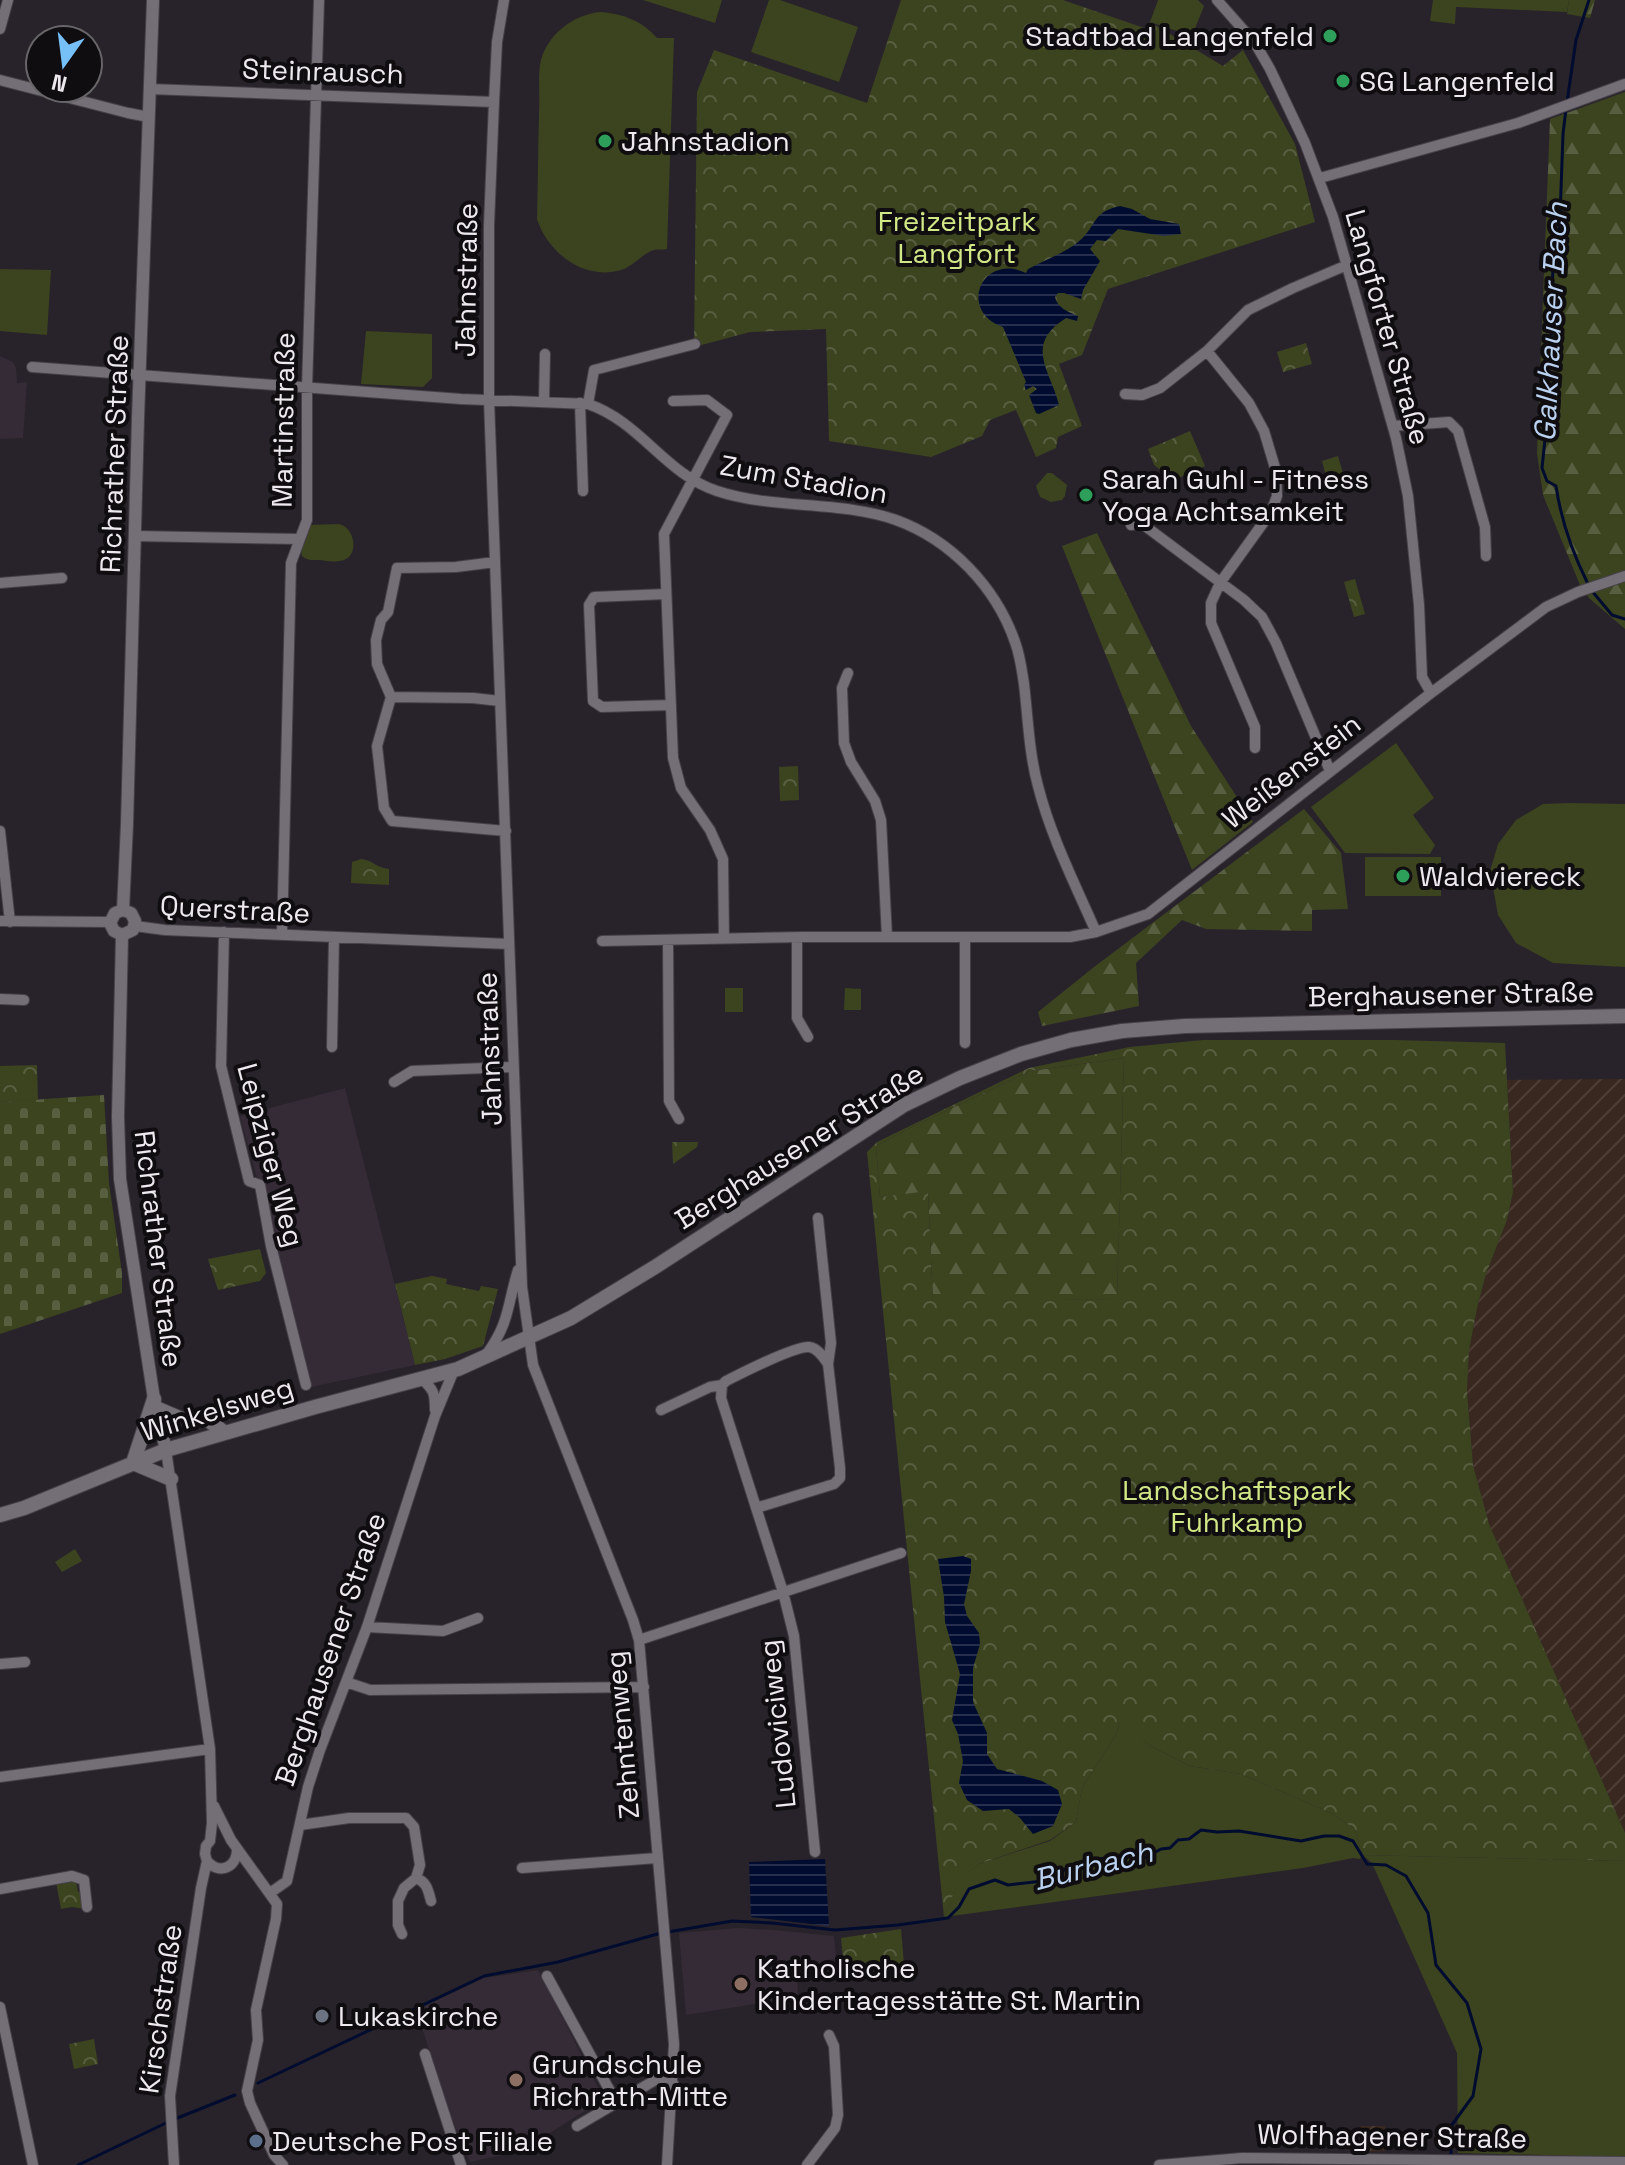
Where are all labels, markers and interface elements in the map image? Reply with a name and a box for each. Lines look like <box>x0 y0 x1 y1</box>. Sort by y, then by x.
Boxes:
place label: Stadtbad Langenfeld <box>1025 18 1314 54</box>
north arrow <box>24 24 104 104</box>
marker: Stadtbad Langenfeld <box>1321 27 1339 45</box>
street label: Steinrausch <box>242 50 404 92</box>
place label: SG Langenfeld <box>1359 63 1555 99</box>
text: N <box>49 68 70 99</box>
marker: SG Langenfeld <box>1334 72 1352 90</box>
place label: Jahnstadion <box>621 123 790 159</box>
marker: Jahnstadion <box>596 132 614 150</box>
water label: Galkhauser Bach <box>1525 201 1576 443</box>
street label: Jahnstraße <box>447 203 485 357</box>
park label: Freizeitpark Langfort <box>878 203 1036 271</box>
street label: Langforter Straße <box>1337 205 1439 449</box>
street label: Martinstraße <box>263 332 303 508</box>
street label: Richrather Straße <box>92 334 136 574</box>
street label: Zum Stadion <box>717 447 891 511</box>
place label: Sarah Guhl - Fitness Yoga Achtsamkeit <box>1102 461 1369 529</box>
marker: Sarah Guhl - Fitness Yoga Achtsamkeit <box>1077 486 1095 504</box>
street label: Weißenstein <box>1214 706 1368 836</box>
place label: Waldviereck <box>1419 858 1581 894</box>
marker: Waldviereck <box>1394 867 1412 885</box>
street label: Querstraße <box>159 887 311 931</box>
street label: Jahnstraße <box>468 971 510 1127</box>
street label: Berghausener Straße <box>1308 974 1594 1014</box>
street label: Berghausener Straße <box>668 1055 930 1237</box>
street label: Leipziger Weg <box>229 1059 313 1251</box>
street label: Richrather Straße <box>127 1128 191 1370</box>
street label: Winkelsweg <box>136 1369 298 1449</box>
park label: Landschaftspark Fuhrkamp <box>1122 1472 1352 1540</box>
street label: Berghausener Straße <box>266 1508 394 1790</box>
street label: Ludoviciweg <box>750 1638 804 1810</box>
street label: Zehntenweg <box>597 1649 647 1821</box>
water label: Burbach <box>1029 1832 1157 1899</box>
street label: Kirschstraße <box>130 1922 190 2096</box>
place label: Katholische Kindertagesstätte St. Martin <box>757 1950 1141 2018</box>
marker: Katholische Kindertagesstätte St. Martin <box>732 1975 750 1993</box>
place label: Lukaskirche <box>338 1998 498 2034</box>
marker: Lukaskirche <box>313 2007 331 2025</box>
place label: Grundschule Richrath-Mitte <box>532 2046 728 2114</box>
marker: Grundschule Richrath-Mitte <box>507 2071 525 2089</box>
street label: Wolfhagener Straße <box>1257 2116 1527 2156</box>
place label: Deutsche Post Filiale <box>272 2123 553 2159</box>
marker: Deutsche Post Filiale <box>247 2132 265 2150</box>

